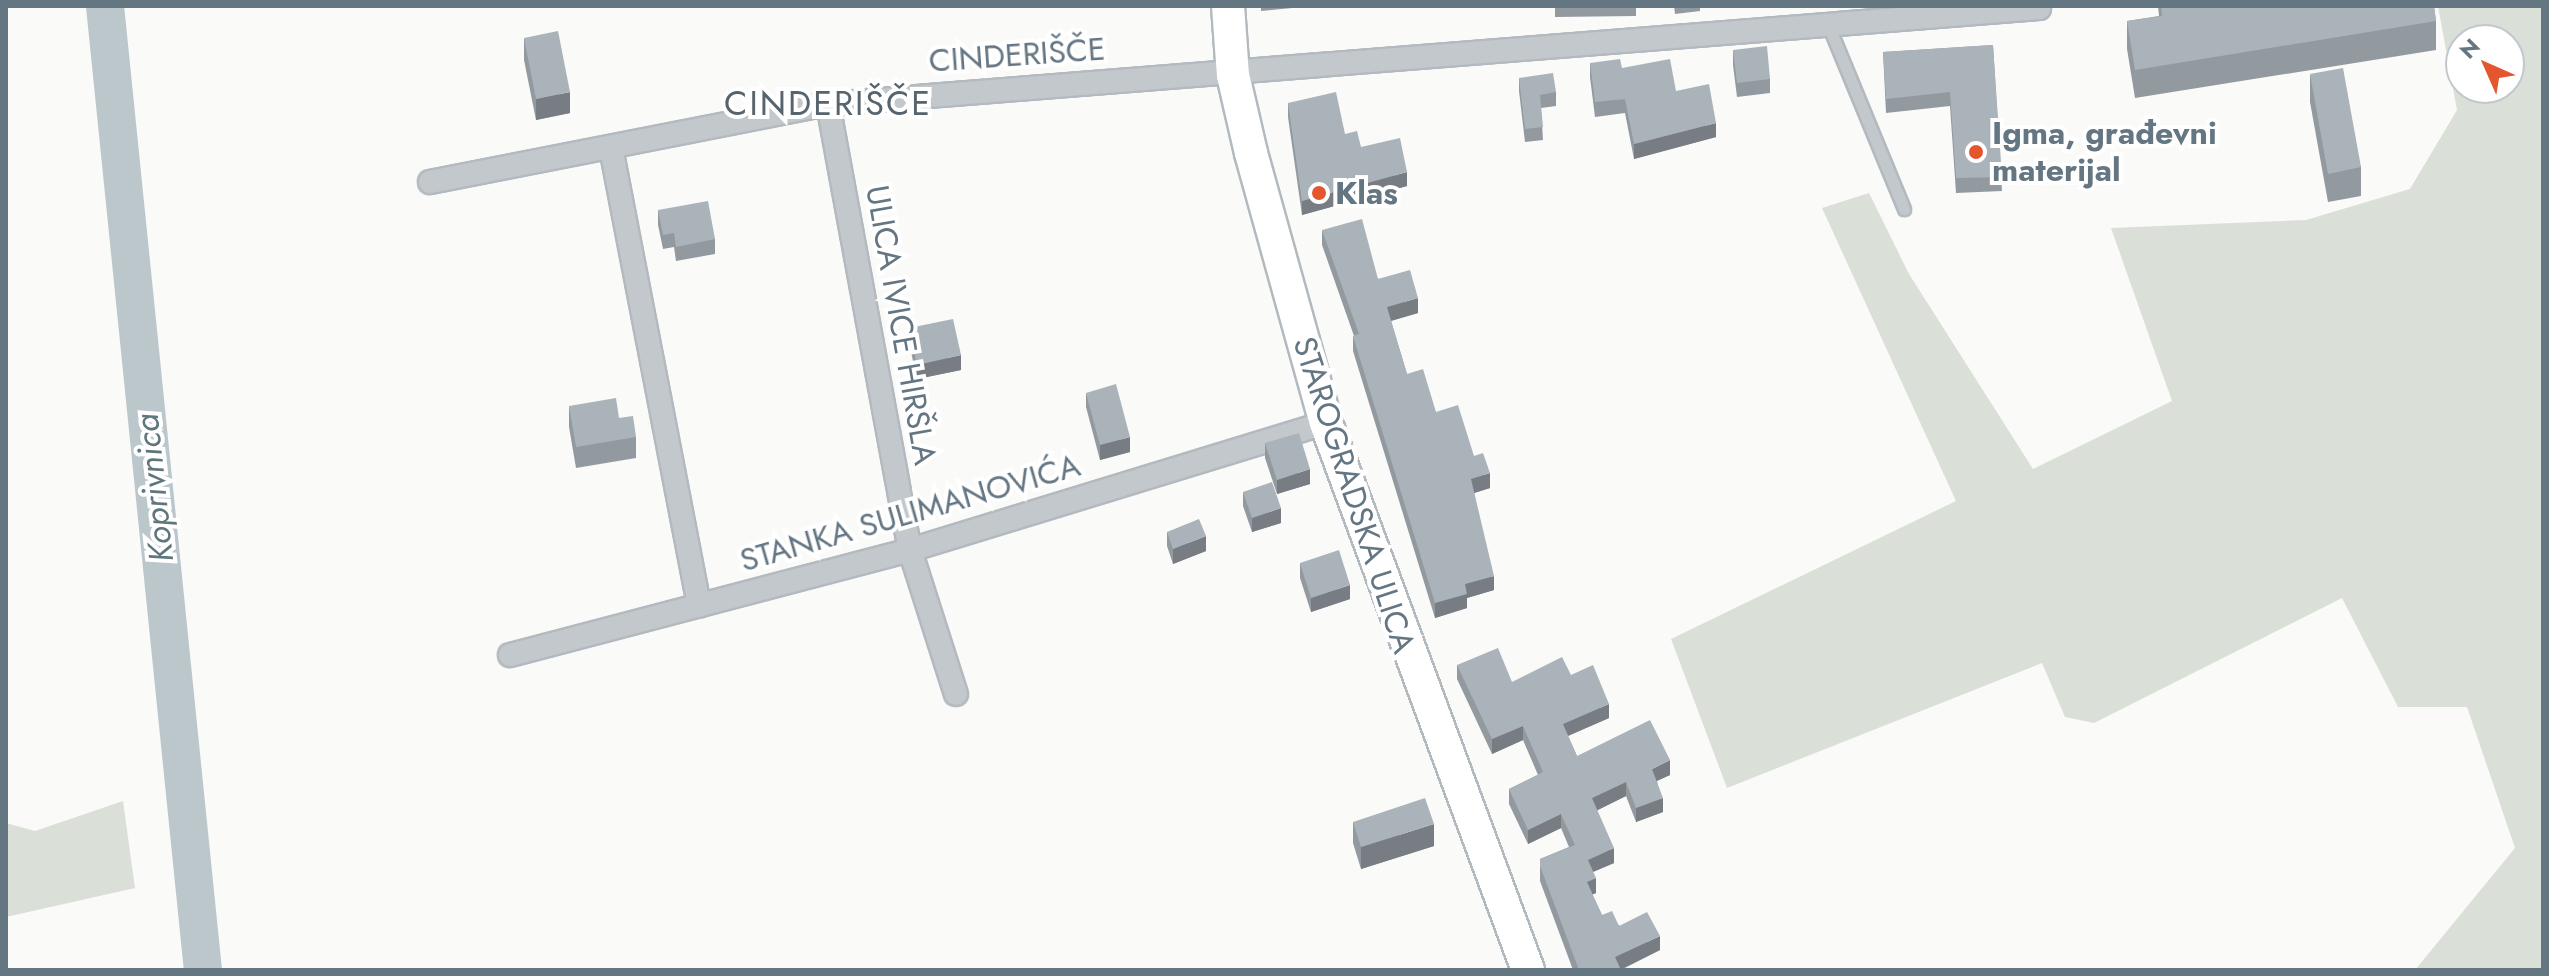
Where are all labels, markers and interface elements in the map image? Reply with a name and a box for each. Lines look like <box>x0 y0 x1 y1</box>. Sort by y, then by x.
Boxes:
north arrow <box>2445 24 2525 104</box>
street label: CINDERIŠČE <box>928 30 1106 80</box>
text: N <box>2452 31 2487 66</box>
district label: CINDERIŠČE <box>724 84 932 124</box>
place label: Igma, građevni materijal <box>1992 115 2217 190</box>
marker: Igma, građevni materijal <box>1967 143 1985 161</box>
place label: Klas <box>1335 174 1398 212</box>
street label: ULICA IVICE HIRŠLA <box>858 182 944 468</box>
marker: Klas <box>1310 184 1328 202</box>
street label: STAROGRADSKA ULICA <box>1285 332 1423 658</box>
water label: Koprivnica <box>126 412 182 564</box>
street label: STANKA SULIMANOVIĆA <box>736 446 1084 580</box>

